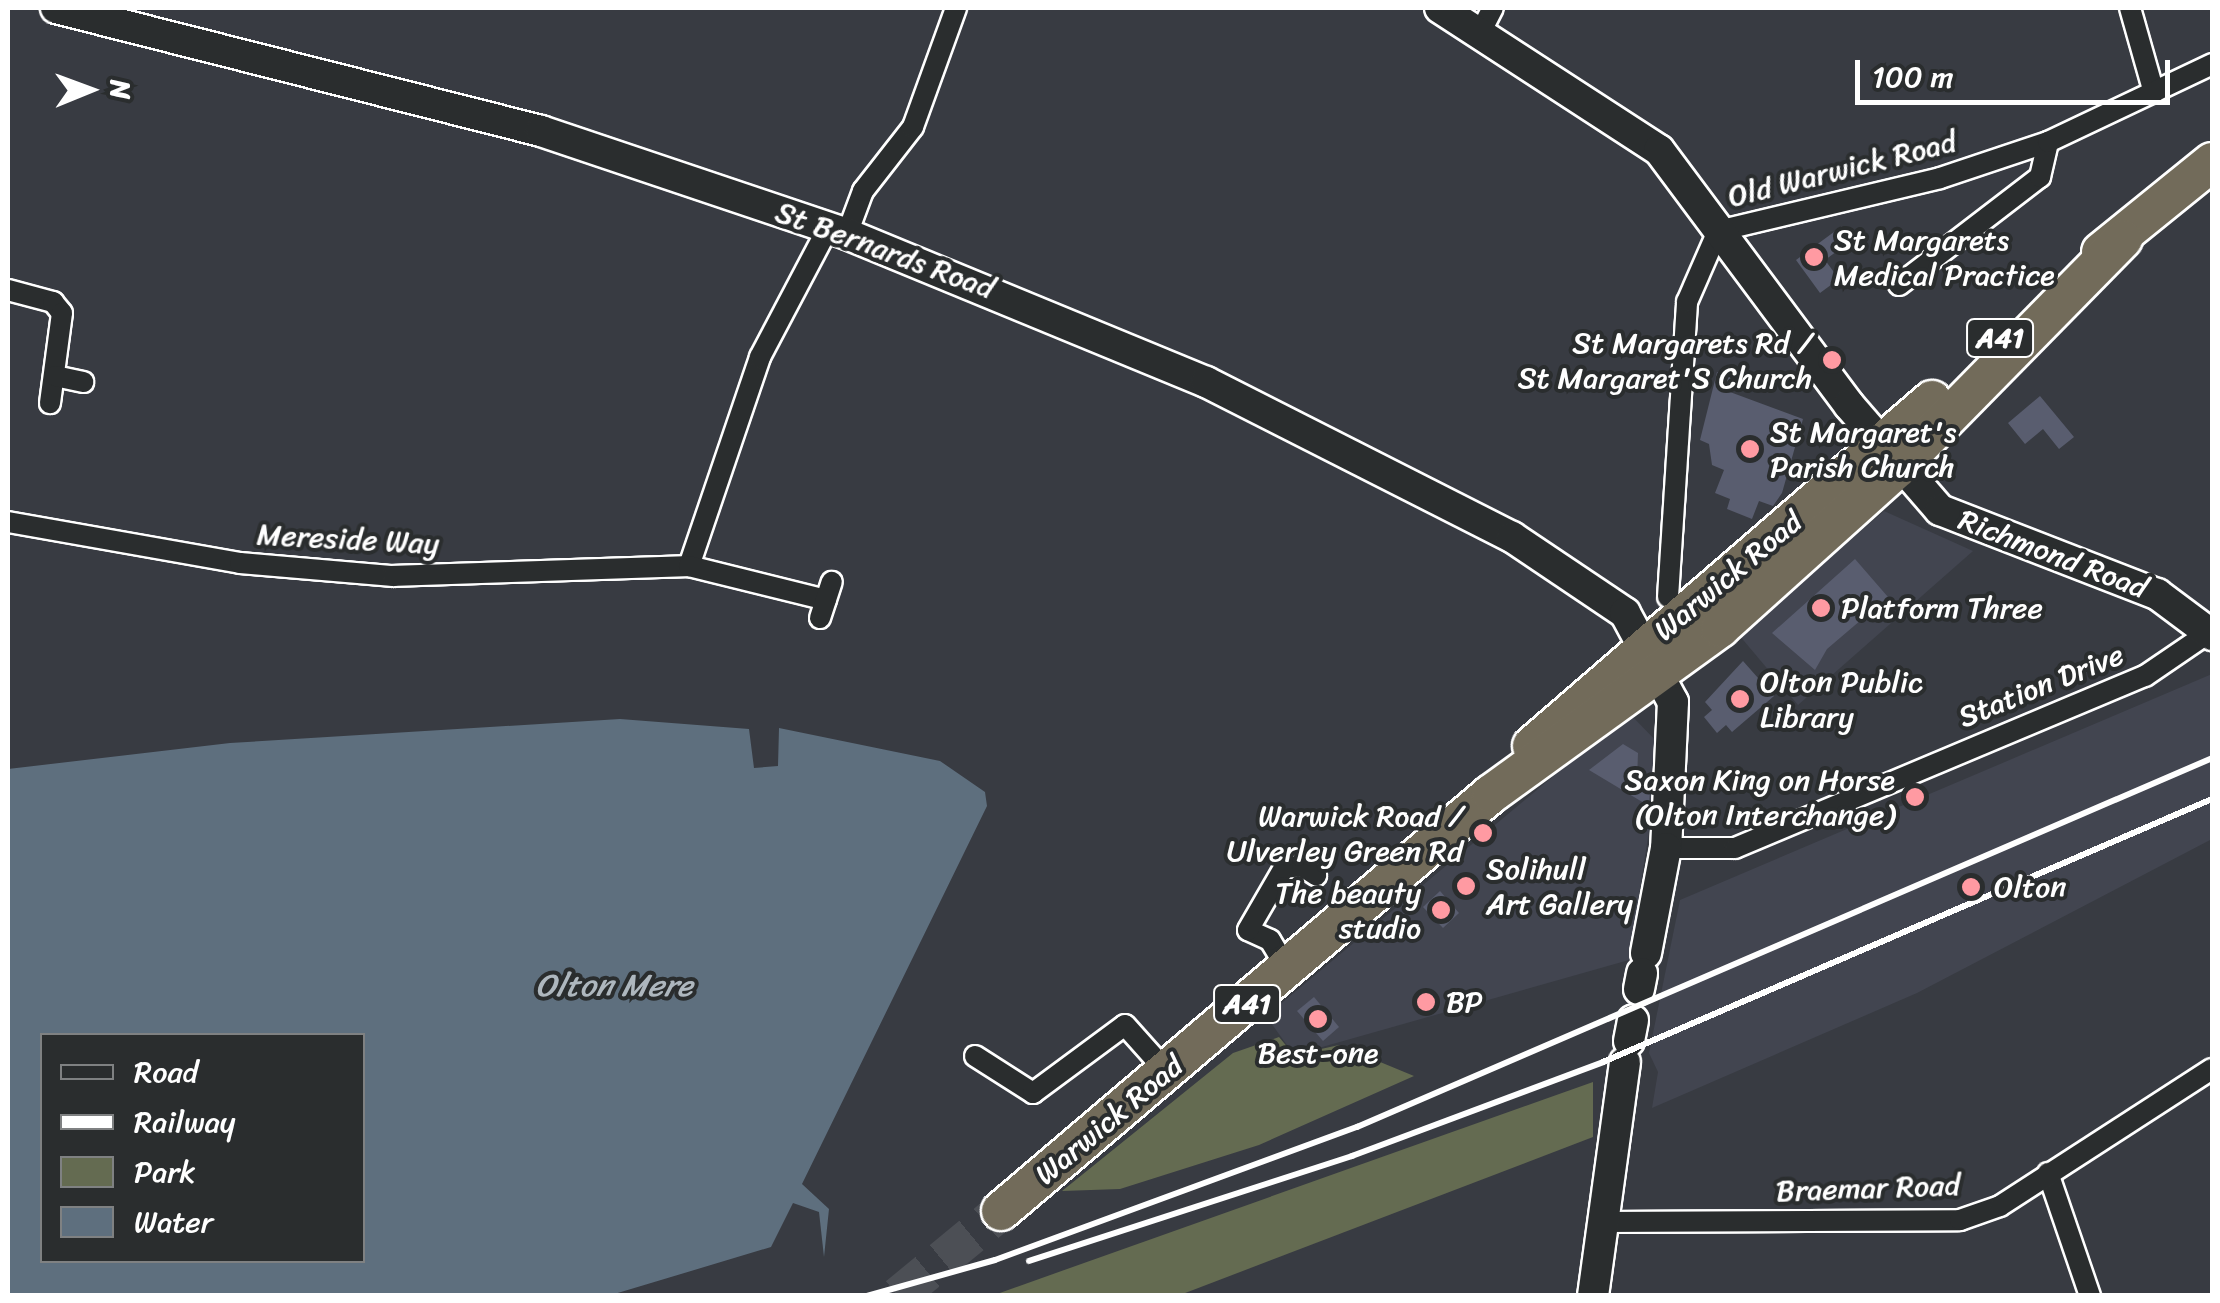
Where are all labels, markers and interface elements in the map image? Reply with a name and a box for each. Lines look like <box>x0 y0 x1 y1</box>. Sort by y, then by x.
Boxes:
north arrow <box>40 40 140 140</box>
scale bar <box>1860 40 2175 102</box>
text: 100 m <box>1872 50 1954 104</box>
text: N <box>96 79 145 100</box>
street label: Old Warwick Road <box>1724 123 1960 215</box>
street label: St Bernards Road <box>770 193 1000 307</box>
place label: St Margarets Medical Practice <box>1834 222 2055 292</box>
marker: St Margarets Medical Practice <box>1803 246 1825 268</box>
road number: A41 <box>1965 315 2035 361</box>
place label: St Margarets Rd / St Margaret'S Church <box>1519 325 1812 396</box>
marker: St Margarets Rd / St Margaret'S Church <box>1821 349 1843 371</box>
place label: St Margaret's Parish Church <box>1770 414 1957 484</box>
marker: St Margaret's Parish Church <box>1739 438 1761 460</box>
street label: Richmond Road <box>1953 501 2153 607</box>
street label: Warwick Road <box>1647 504 1809 648</box>
street label: Mereside Way <box>256 516 440 562</box>
place label: Platform Three <box>1841 590 2043 626</box>
marker: Platform Three <box>1810 597 1832 619</box>
street label: Station Drive <box>1953 636 2129 736</box>
place label: Olton Public Library <box>1760 664 1923 734</box>
marker: Olton Public Library <box>1729 688 1751 710</box>
place label: Saxon King on Horse (Olton Interchange) <box>1624 762 1895 832</box>
marker: Saxon King on Horse (Olton Interchange) <box>1904 786 1926 808</box>
place label: Warwick Road / Ulverley Green Rd <box>1226 798 1463 868</box>
marker: Warwick Road / Ulverley Green Rd <box>1472 822 1494 844</box>
place label: Solihull Art Gallery <box>1486 851 1633 922</box>
place label: Olton <box>1994 869 2067 905</box>
marker: Olton <box>1958 874 1984 900</box>
place label: The beauty studio <box>1274 875 1421 946</box>
marker: Solihull Art Gallery <box>1455 875 1477 897</box>
marker: The beauty studio <box>1430 899 1452 921</box>
water label: Olton Mere <box>535 967 693 1005</box>
road number: A41 <box>1212 981 1282 1027</box>
place label: BP <box>1446 984 1483 1020</box>
marker: BP <box>1415 991 1437 1013</box>
marker: Best-one <box>1307 1008 1329 1030</box>
legend <box>40 1033 365 1263</box>
place label: Best-one <box>1257 1035 1379 1071</box>
text: Road <box>134 1045 198 1099</box>
street label: Warwick Road <box>1028 1048 1190 1192</box>
text: Railway <box>134 1095 235 1149</box>
text: Park <box>134 1145 196 1199</box>
street label: Braemar Road <box>1775 1167 1961 1209</box>
text: Water <box>134 1195 213 1249</box>

